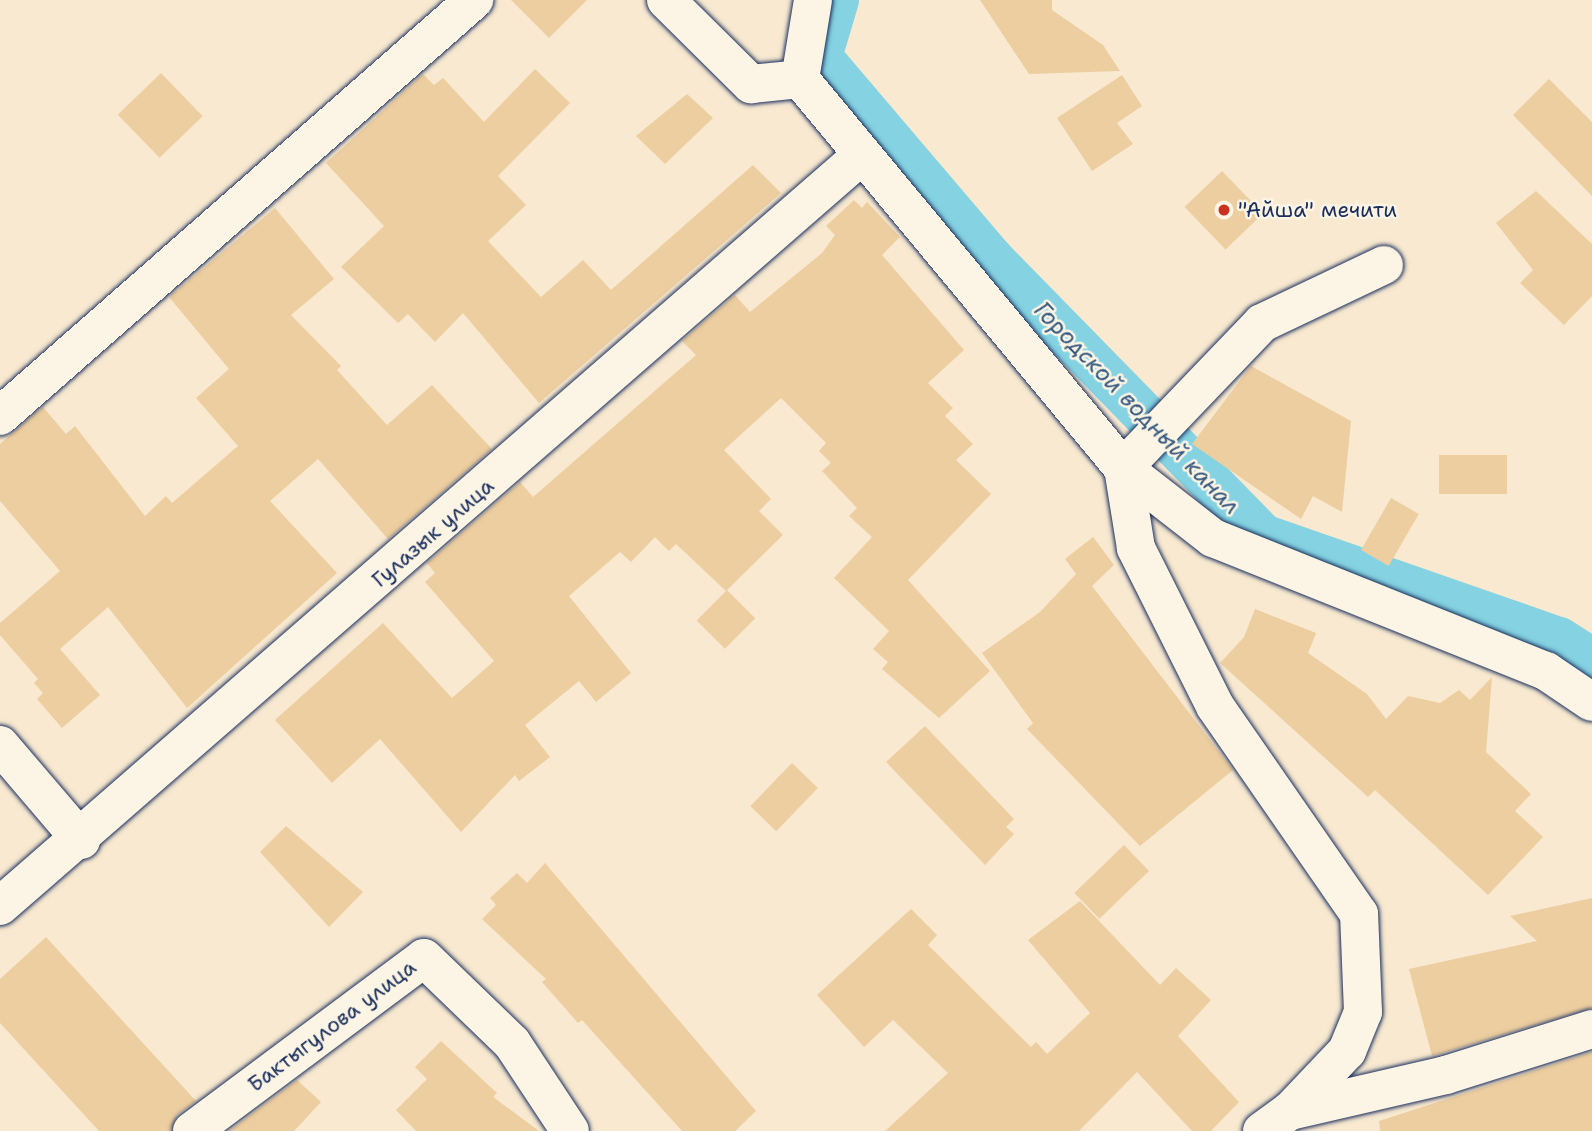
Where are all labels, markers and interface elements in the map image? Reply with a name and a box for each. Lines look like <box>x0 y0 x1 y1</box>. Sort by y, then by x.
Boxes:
place label: "Айша" мечити <box>1238 197 1397 223</box>
marker: "Айша" мечити <box>1216 202 1232 218</box>
water label: Городской водный канал <box>1028 296 1246 520</box>
street label: Гулазык улица <box>367 473 499 593</box>
street label: Бактыгулова улица <box>243 955 421 1097</box>

